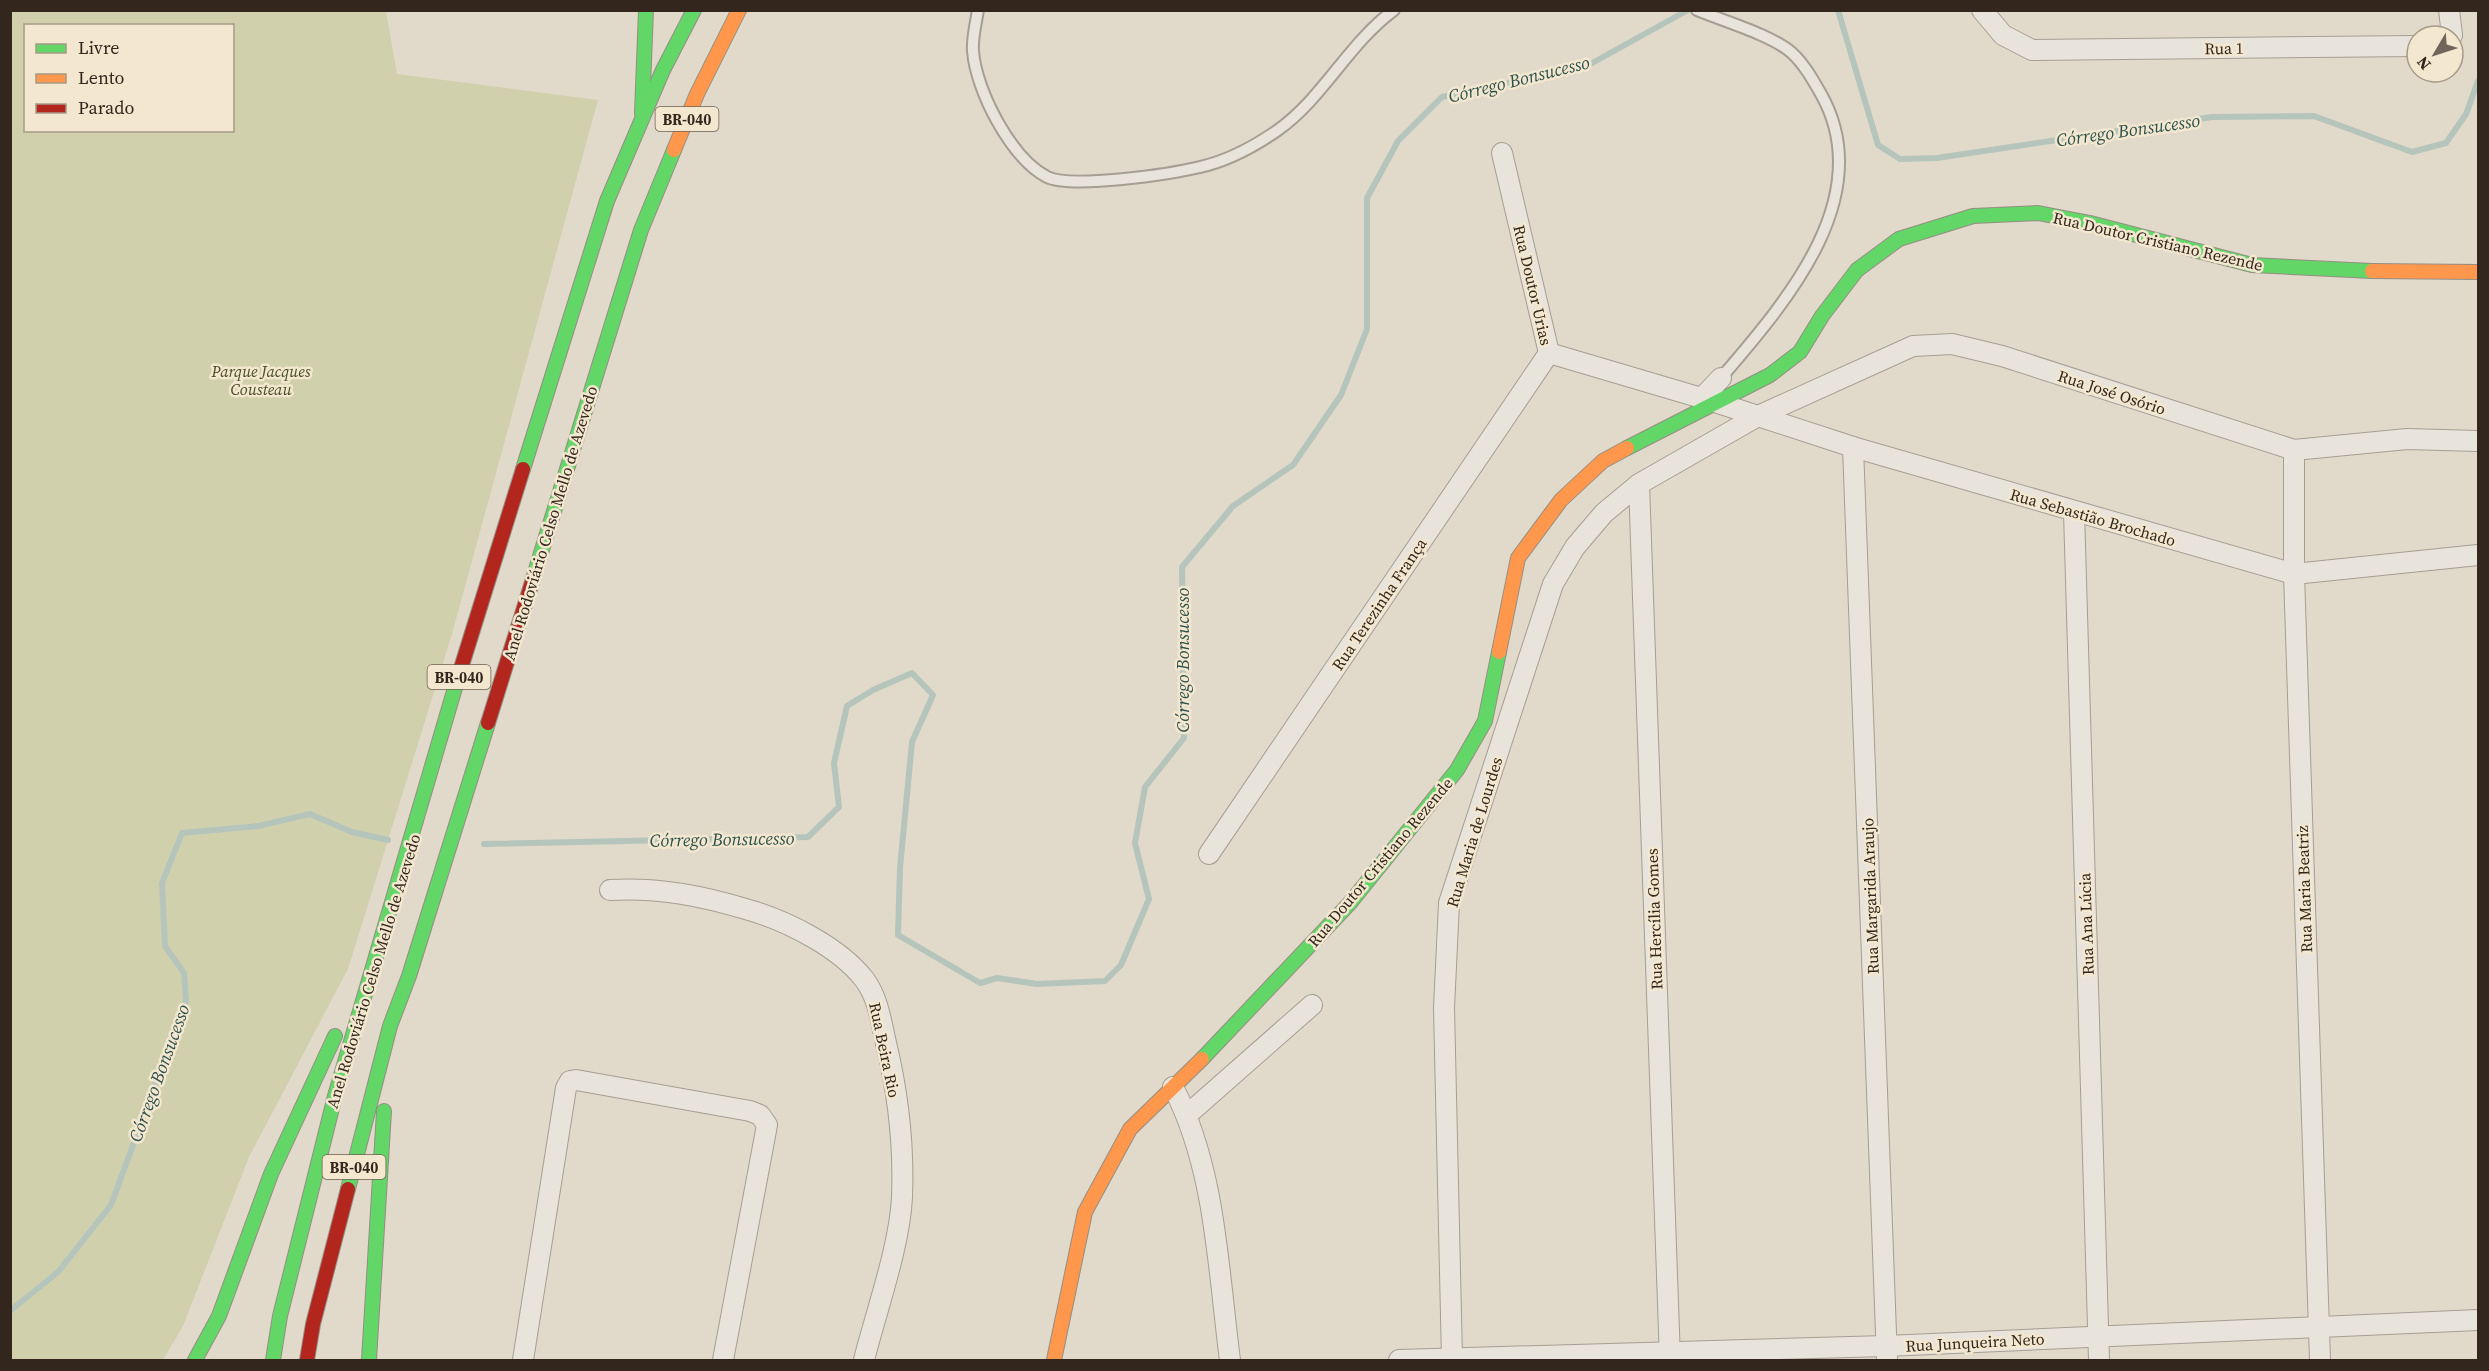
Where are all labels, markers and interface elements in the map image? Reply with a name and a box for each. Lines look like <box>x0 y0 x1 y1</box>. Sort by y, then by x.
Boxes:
legend <box>24 24 234 132</box>
north arrow <box>2405 24 2465 84</box>
text: Livre <box>78 35 120 60</box>
street label: Rua 1 <box>2204 37 2244 59</box>
water label: Córrego Bonsucesso <box>1446 49 1592 109</box>
text: N <box>2411 52 2436 75</box>
text: Lento <box>78 65 125 90</box>
text: Parado <box>78 95 134 120</box>
road number: BR-040 <box>656 107 718 131</box>
water label: Córrego Bonsucesso <box>2055 108 2202 152</box>
street label: Rua Doutor Cristiano Rezende <box>2051 206 2265 276</box>
street label: Rua Doutor Urias <box>1508 223 1558 347</box>
park label: Parque Jacques Cousteau <box>210 360 311 400</box>
street label: Rua José Osório <box>2055 364 2169 420</box>
street label: Anel Rodoviário Celso Mello de Azevedo <box>498 383 602 663</box>
street label: Rua Sebastião Brochado <box>2008 483 2179 551</box>
street label: Rua Terezinha França <box>1327 533 1432 674</box>
water label: Córrego Bonsucesso <box>1170 587 1195 732</box>
road number: BR-040 <box>428 665 490 689</box>
street label: Rua Maria de Lourdes <box>1441 754 1507 910</box>
street label: Rua Doutor Cristiano Rezende <box>1303 773 1457 951</box>
street label: Rua Margarida Araujo <box>1856 817 1884 975</box>
water label: Córrego Bonsucesso <box>649 825 795 853</box>
street label: Rua Maria Beatriz <box>2291 825 2317 953</box>
street label: Anel Rodoviário Celso Mello de Azevedo <box>321 831 425 1111</box>
street label: Rua Hercília Gomes <box>1641 848 1667 990</box>
street label: Rua Ana Lúcia <box>2073 871 2099 976</box>
water label: Córrego Bonsucesso <box>122 1000 196 1145</box>
street label: Rua Beira Rio <box>864 1000 906 1100</box>
road number: BR-040 <box>322 1155 386 1179</box>
street label: Rua Junqueira Neto <box>1905 1327 2045 1357</box>

